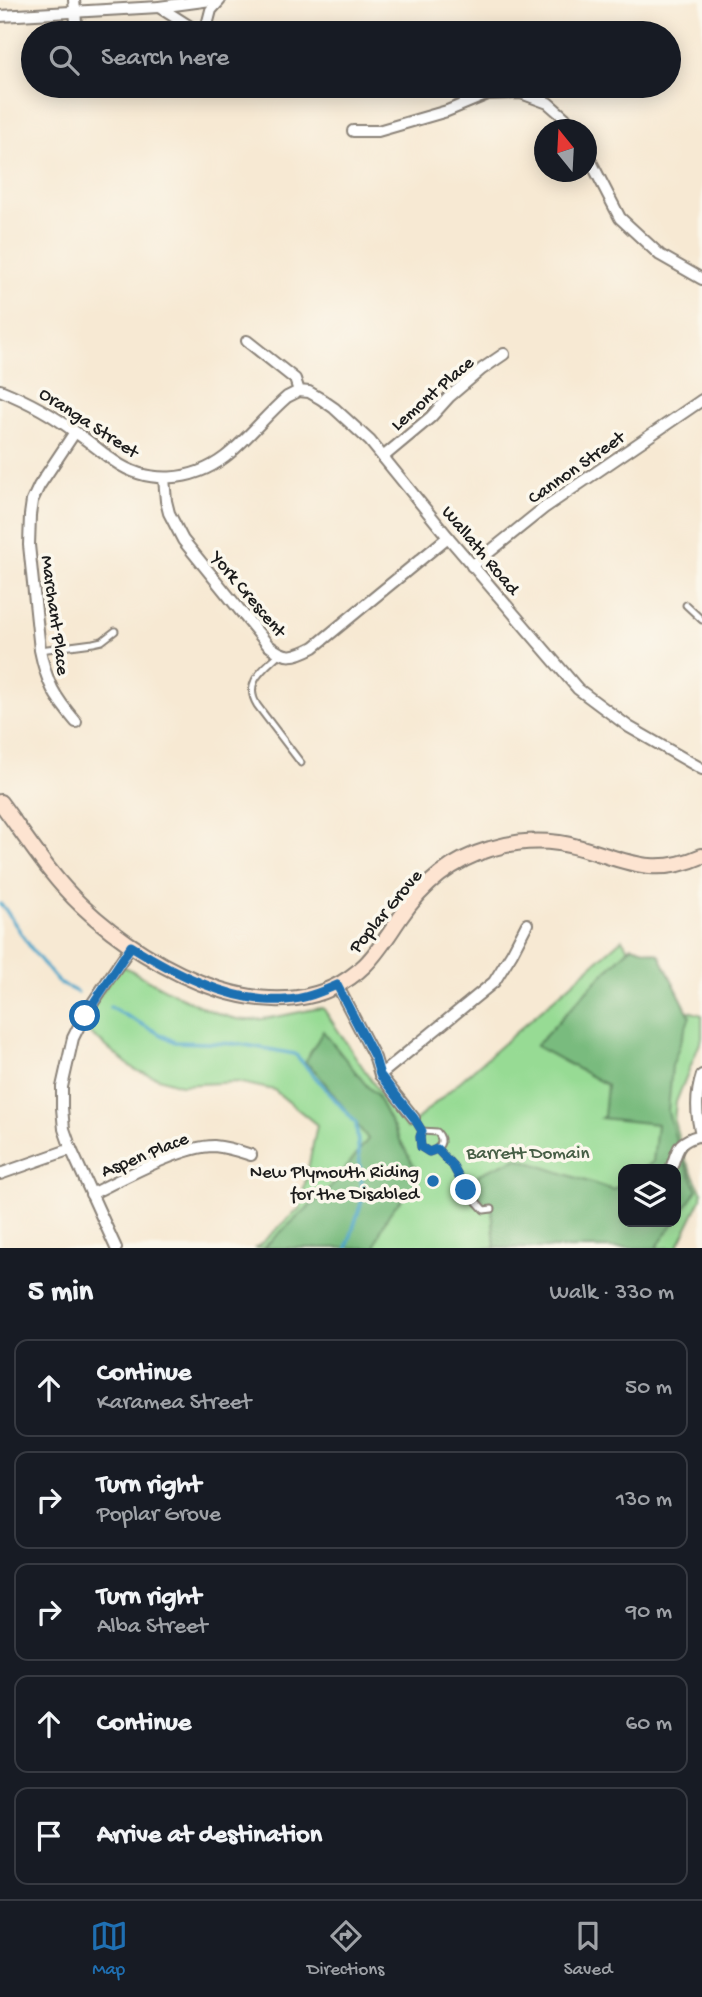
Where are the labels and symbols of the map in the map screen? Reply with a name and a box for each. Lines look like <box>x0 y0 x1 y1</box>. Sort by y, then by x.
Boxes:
north arrow <box>534 119 597 182</box>
street label: Lemont Place <box>387 352 480 437</box>
street label: Oranga Street <box>34 383 144 466</box>
street label: Cannon Street <box>524 426 632 511</box>
street label: Wallath Road <box>435 502 525 602</box>
street label: York Crescent <box>203 546 291 645</box>
street label: Marchant Place <box>34 554 73 677</box>
street label: Poplar Grove <box>344 865 429 960</box>
route start <box>69 1000 100 1031</box>
street label: Aspen Place <box>98 1128 193 1184</box>
park label: Barrett Domain <box>466 1143 589 1166</box>
place label: New Plymouth Riding for the Disabled <box>250 1162 421 1207</box>
marker: New Plymouth Riding for the Disabled <box>425 1173 441 1189</box>
route end <box>450 1174 481 1205</box>

